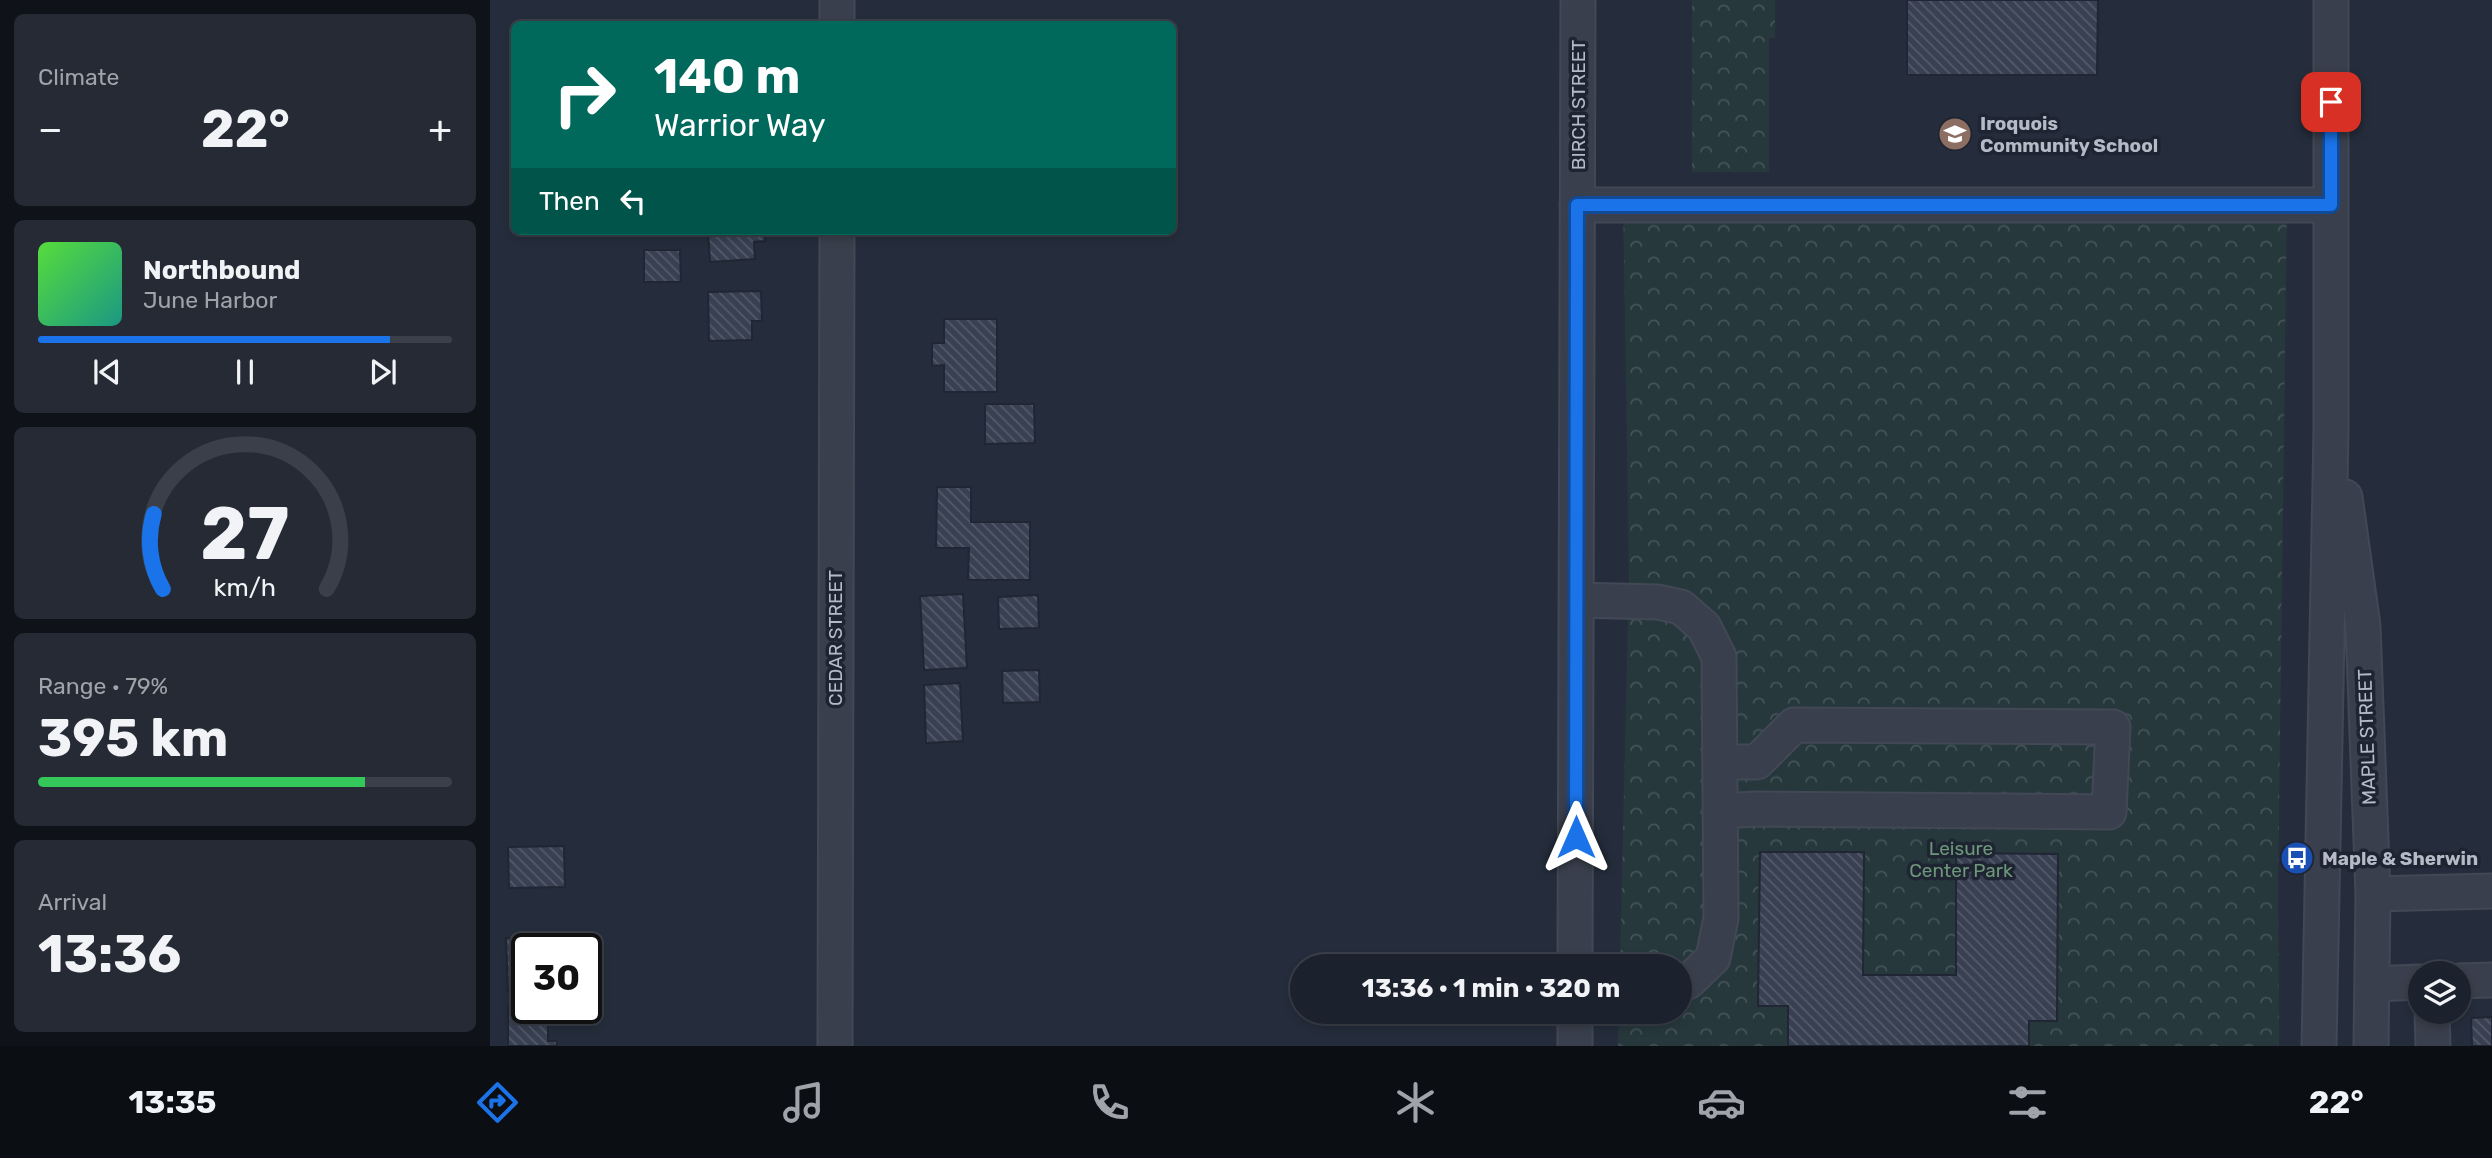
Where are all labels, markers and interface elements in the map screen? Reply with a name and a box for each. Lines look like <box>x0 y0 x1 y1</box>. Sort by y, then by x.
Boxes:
street label: BIRCH STREET <box>1567 40 1590 170</box>
text: 140 m <box>654 47 800 105</box>
icon: right <box>539 49 630 140</box>
text: Climate <box>38 63 119 91</box>
pin <box>2301 72 2361 132</box>
icon: arrive <box>2312 83 2350 121</box>
text: 22° <box>201 98 290 160</box>
text: − <box>38 106 63 152</box>
text: + <box>428 106 452 152</box>
text: Warrior Way <box>654 106 826 144</box>
place label: Iroquois Community School <box>1980 112 2158 157</box>
school or university icon: Iroquois Community School <box>1936 115 1974 153</box>
icon: left <box>614 182 652 220</box>
text: Then <box>539 186 600 217</box>
text: Northbound <box>143 255 301 286</box>
text: June Harbor <box>143 286 277 314</box>
icon: previous <box>88 353 126 391</box>
icon: pause <box>226 353 264 391</box>
icon: next <box>364 353 402 391</box>
text: 27 <box>200 491 290 577</box>
street label: CEDAR STREET <box>824 570 847 706</box>
text: km/h <box>214 573 276 602</box>
street label: MAPLE STREET <box>2353 669 2381 805</box>
text: Range · 79% <box>38 672 168 700</box>
text: 395 km <box>38 707 228 769</box>
position arrow <box>1539 800 1613 874</box>
park label: Leisure Center Park <box>1909 837 2013 882</box>
bus stop icon: Maple & Sherwin <box>2278 839 2316 877</box>
place label: Maple & Sherwin <box>2322 847 2478 870</box>
text: Arrival <box>38 888 107 916</box>
text: 13:36 <box>38 923 181 985</box>
speed limit sign: 30 <box>511 933 602 1024</box>
map controls <box>2408 961 2471 1024</box>
button: layers <box>2408 961 2471 1024</box>
text: 13:36 · 1 min · 320 m <box>1362 973 1620 1004</box>
icon: directions <box>473 1078 522 1127</box>
icon: music <box>779 1078 828 1127</box>
icon: phone <box>1085 1078 1134 1127</box>
icon: climate <box>1391 1078 1440 1127</box>
icon: car <box>1697 1078 1746 1127</box>
icon: filters <box>2003 1078 2052 1127</box>
text: 13:35 <box>128 1083 217 1121</box>
text: 22° <box>2309 1083 2364 1121</box>

